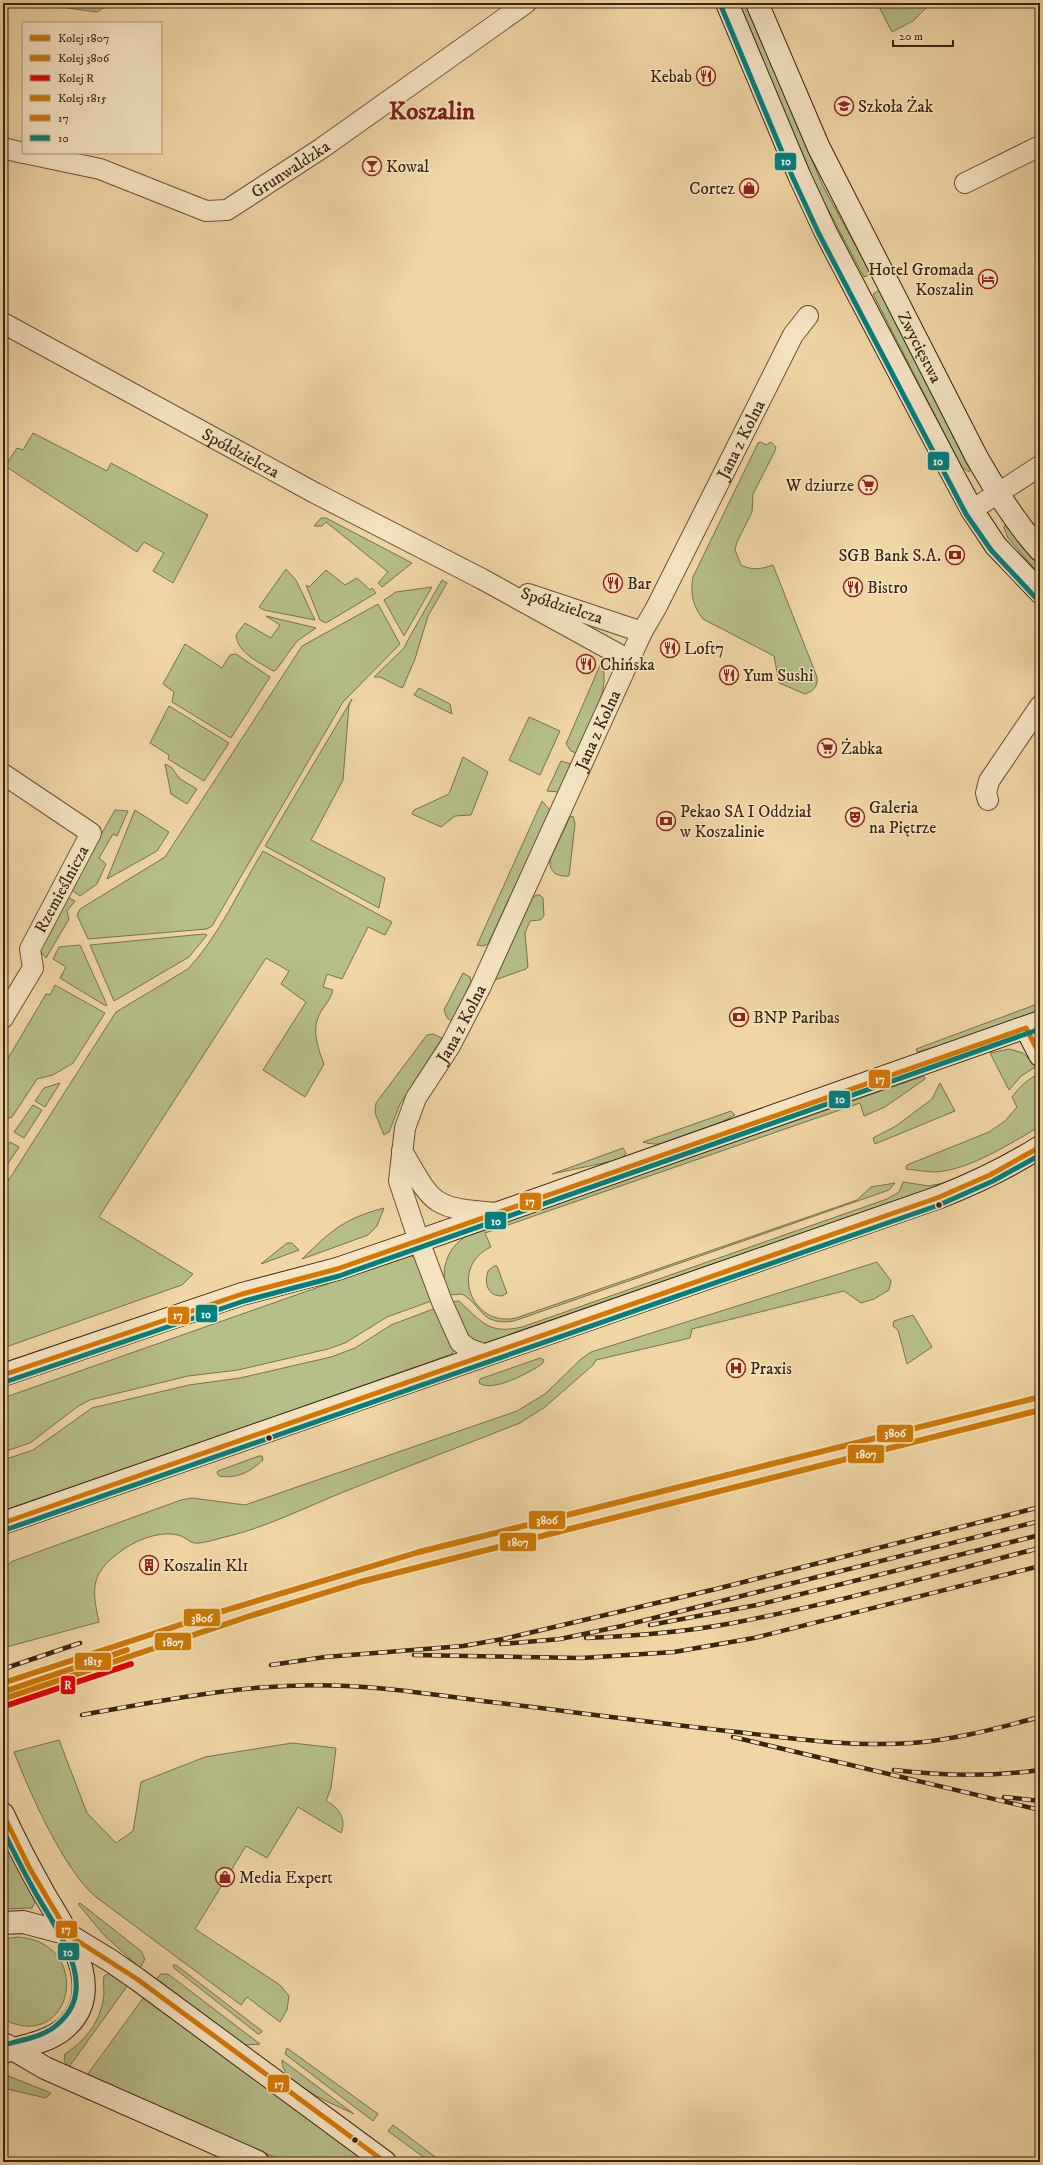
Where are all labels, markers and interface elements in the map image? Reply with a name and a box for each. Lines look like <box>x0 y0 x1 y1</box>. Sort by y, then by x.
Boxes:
legend <box>22 22 162 154</box>
scale bar <box>893 22 953 48</box>
text: 20 m <box>899 29 923 44</box>
text: Kolej 1807 <box>58 31 109 46</box>
text: Kolej 3806 <box>58 51 110 66</box>
restaurant icon: Kebab <box>695 65 717 87</box>
place label: Kebab <box>650 66 692 88</box>
text: Kolej R <box>58 71 94 86</box>
text: Kolej 1815 <box>58 91 107 106</box>
school or university icon: Szkoła Żak <box>833 95 855 117</box>
district label: Koszalin <box>389 96 476 127</box>
place label: Szkoła Żak <box>858 96 934 118</box>
text: 17 <box>58 111 69 126</box>
text: 10 <box>58 131 69 146</box>
street label: Grunwaldzka <box>247 135 335 203</box>
line badge: 10 <box>774 152 797 171</box>
bar icon: Kowal <box>361 155 383 177</box>
text: 10 <box>781 155 791 169</box>
place label: Kowal <box>386 156 429 178</box>
shop icon: Cortez <box>738 177 760 199</box>
place label: Cortez <box>689 178 736 200</box>
place label: Hotel Gromada Koszalin <box>868 259 975 301</box>
hotel icon: Hotel Gromada Koszalin <box>977 268 999 290</box>
street label: Zwycięstwa <box>892 308 947 388</box>
street label: Jana z Kolna <box>712 396 771 485</box>
street label: Spółdzielcza <box>198 424 284 484</box>
line badge: 10 <box>927 451 950 471</box>
text: 10 <box>933 455 943 469</box>
supermarket icon: W dziurze <box>857 474 879 496</box>
place label: W dziurze <box>785 475 854 497</box>
bank icon: SGB Bank S.A. <box>944 544 966 566</box>
place label: SGB Bank S.A. <box>838 545 941 567</box>
restaurant icon: Bar <box>602 572 624 594</box>
place label: Bar <box>627 573 652 595</box>
restaurant icon: Bistro <box>842 576 864 598</box>
place label: Bistro <box>867 577 908 599</box>
street label: Spółdzielcza <box>518 582 606 630</box>
restaurant icon: Loft7 <box>659 637 681 659</box>
place label: Loft7 <box>684 638 724 660</box>
restaurant icon: Chińska <box>575 653 597 675</box>
place label: Chińska <box>600 654 656 676</box>
restaurant icon: Yum Sushi <box>718 664 740 686</box>
place label: Yum Sushi <box>743 665 813 687</box>
street label: Jana z Kolna <box>570 686 626 776</box>
supermarket icon: Żabka <box>816 737 838 759</box>
place label: Żabka <box>841 738 883 760</box>
place label: Galeria na Piętrze <box>869 797 936 839</box>
place label: Pekao SA I Oddział w Koszalinie <box>679 801 811 843</box>
theatre icon: Galeria na Piętrze <box>844 806 866 828</box>
bank icon: Pekao SA I Oddział w Koszalinie <box>655 810 677 832</box>
street label: Rzemieślnicza <box>30 841 94 937</box>
street label: Jana z Kolna <box>431 981 492 1069</box>
bank icon: BNP Paribas <box>728 1006 750 1028</box>
place label: BNP Paribas <box>753 1007 840 1029</box>
line badge: 17 <box>868 1069 891 1089</box>
text: 17 <box>875 1073 885 1087</box>
line badge: 10 <box>828 1090 851 1109</box>
text: 10 <box>835 1093 845 1107</box>
line badge: 17 <box>519 1192 542 1211</box>
text: 17 <box>525 1195 535 1209</box>
unlabelled marker <box>934 1200 944 1210</box>
line badge: 10 <box>484 1211 507 1230</box>
text: 10 <box>491 1215 501 1229</box>
line badge: 10 <box>195 1304 218 1323</box>
line badge: 17 <box>167 1306 190 1325</box>
text: 10 <box>201 1308 211 1322</box>
text: 17 <box>173 1309 183 1323</box>
hospital icon: Praxis <box>725 1357 747 1379</box>
place label: Praxis <box>750 1358 792 1380</box>
line badge: 3806 <box>876 1424 914 1443</box>
text: 3806 <box>884 1427 907 1441</box>
unlabelled marker <box>264 1433 274 1443</box>
line badge: 1807 <box>847 1444 885 1464</box>
text: 1807 <box>855 1448 877 1462</box>
line badge: 3806 <box>528 1510 566 1530</box>
text: 3806 <box>536 1514 559 1528</box>
line badge: 1807 <box>499 1532 537 1552</box>
text: 1807 <box>507 1536 529 1550</box>
building icon: Koszalin Kl1 <box>138 1554 160 1576</box>
place label: Koszalin Kl1 <box>163 1555 249 1577</box>
line badge: 3806 <box>183 1608 221 1627</box>
text: 3806 <box>191 1612 214 1626</box>
line badge: 1807 <box>154 1632 192 1651</box>
text: 1807 <box>162 1636 184 1650</box>
line badge: 1815 <box>74 1652 112 1671</box>
text: 1815 <box>84 1655 103 1669</box>
line badge: R <box>60 1675 76 1695</box>
text: R <box>64 1679 72 1693</box>
shop icon: Media Expert <box>214 1866 236 1888</box>
place label: Media Expert <box>239 1867 333 1889</box>
line badge: 17 <box>55 1920 78 1939</box>
text: 17 <box>61 1923 71 1937</box>
line badge: 10 <box>57 1942 80 1961</box>
text: 10 <box>63 1946 73 1960</box>
line badge: 17 <box>267 2074 290 2093</box>
text: 17 <box>274 2078 284 2092</box>
unlabelled marker <box>350 2135 360 2145</box>

